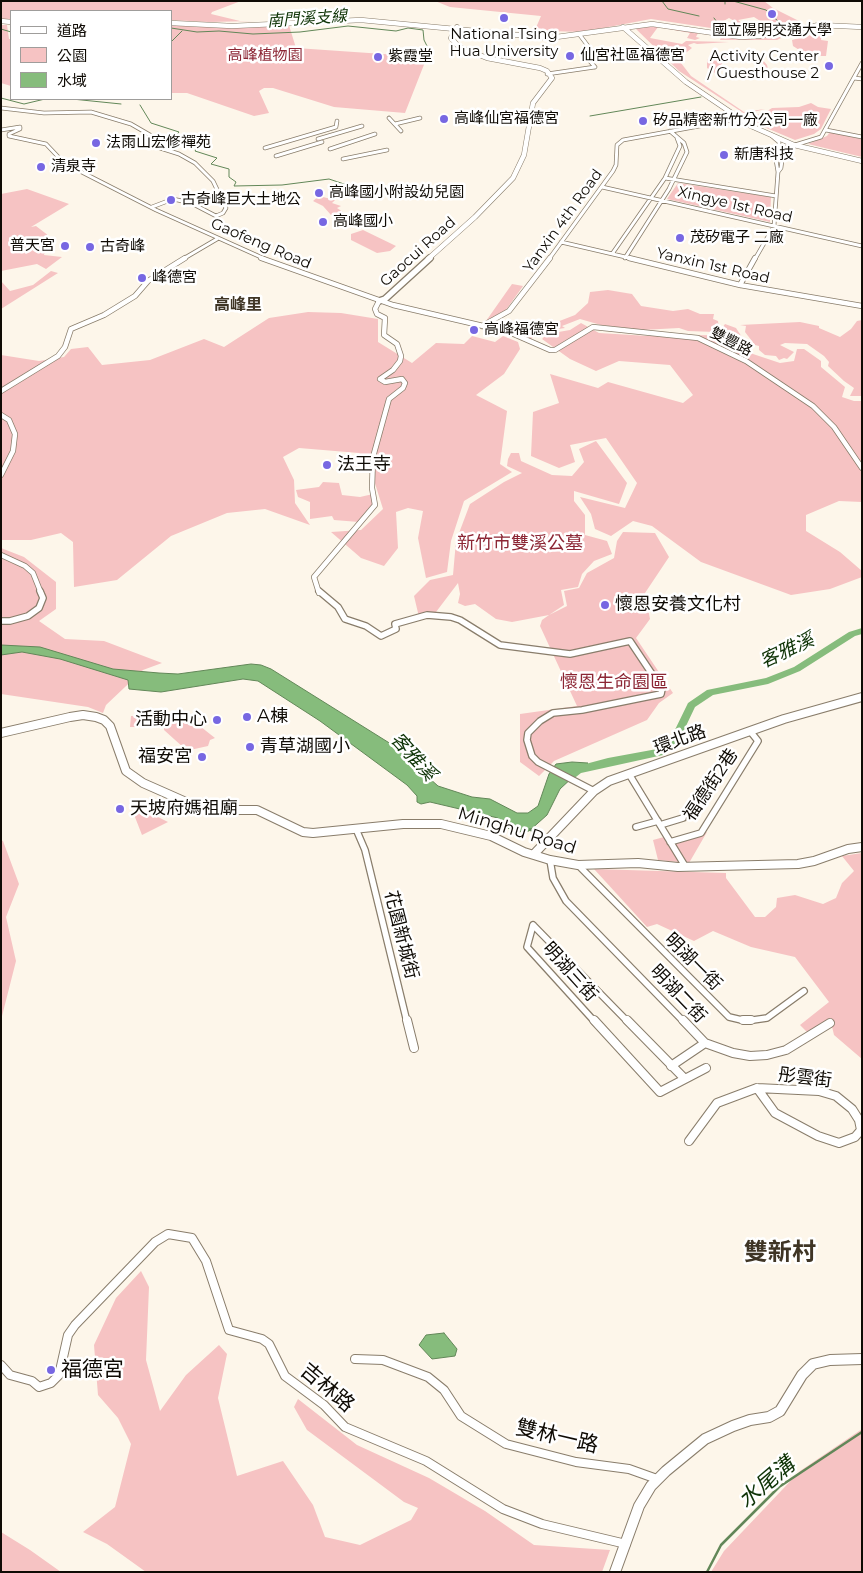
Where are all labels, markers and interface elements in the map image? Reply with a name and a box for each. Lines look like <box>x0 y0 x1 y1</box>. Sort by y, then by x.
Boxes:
water label: 南門溪支線 <box>266 7 348 31</box>
marker: 國立陽明交通大學 <box>766 8 778 20</box>
legend <box>10 10 172 100</box>
marker: National Tsing Hua University <box>498 12 510 24</box>
text: 道路 <box>57 21 87 40</box>
place label: 國立陽明交通大學 <box>712 22 832 40</box>
place label: National Tsing Hua University <box>450 26 558 61</box>
text: 公園 <box>57 46 87 65</box>
park label: 高峰植物園 <box>228 47 302 65</box>
place label: 仙宮社區福德宮 <box>580 47 685 65</box>
place label: 紫霞堂 <box>388 48 433 66</box>
place label: Activity Center / Guesthouse 2 <box>707 48 819 83</box>
marker: 仙宮社區福德宮 <box>564 50 576 62</box>
marker: 紫霞堂 <box>372 51 384 63</box>
marker: Activity Center / Guesthouse 2 <box>823 60 835 72</box>
text: 水域 <box>57 71 87 90</box>
place label: 高峰仙宮福德宮 <box>454 110 559 128</box>
place label: 矽品精密新竹分公司一廠 <box>653 112 818 130</box>
marker: 高峰仙宮福德宮 <box>438 113 450 125</box>
marker: 矽品精密新竹分公司一廠 <box>637 115 649 127</box>
place label: 法雨山宏修禪苑 <box>106 134 211 152</box>
marker: 法雨山宏修禪苑 <box>90 137 102 149</box>
place label: 新唐科技 <box>734 146 794 164</box>
marker: 新唐科技 <box>718 149 730 161</box>
place label: 清泉寺 <box>51 158 96 176</box>
marker: 清泉寺 <box>35 161 47 173</box>
street label: Yanxin 4th Road <box>520 166 606 276</box>
street label: Xingye 1st Road <box>676 183 794 227</box>
place label: 高峰國小附設幼兒園 <box>329 184 464 202</box>
marker: 高峰國小附設幼兒園 <box>313 187 325 199</box>
place label: 古奇峰巨大土地公 <box>181 191 301 209</box>
marker: 古奇峰巨大土地公 <box>165 194 177 206</box>
place label: 高峰國小 <box>333 213 393 231</box>
street label: Gaocui Road <box>376 213 460 291</box>
street label: Gaofeng Road <box>208 215 314 273</box>
marker: 高峰國小 <box>317 216 329 228</box>
place label: 茂矽電子 二廠 <box>690 229 784 247</box>
marker: 茂矽電子 二廠 <box>674 232 686 244</box>
place label: 普天宮 <box>10 237 55 255</box>
place label: 古奇峰 <box>100 238 145 256</box>
marker: 普天宮 <box>59 240 71 252</box>
marker: 古奇峰 <box>84 241 96 253</box>
street label: Yanxin 1st Road <box>655 244 771 288</box>
place label: 峰德宮 <box>152 269 197 287</box>
marker: 峰德宮 <box>136 272 148 284</box>
district label: 高峰里 <box>214 295 262 315</box>
place label: 高峰福德宮 <box>484 321 559 339</box>
marker: 高峰福德宮 <box>468 324 480 336</box>
street label: 雙豐路 <box>707 324 755 360</box>
place label: 法王寺 <box>337 454 391 476</box>
marker: 法王寺 <box>321 459 333 471</box>
park label: 新竹市雙溪公墓 <box>457 533 583 555</box>
place label: 懷恩安養文化村 <box>615 594 741 616</box>
marker: 懷恩安養文化村 <box>599 599 611 611</box>
water label: 客雅溪 <box>756 629 818 673</box>
park label: 懷恩生命園區 <box>560 672 668 694</box>
place label: A棟 <box>257 706 288 728</box>
place label: 活動中心 <box>135 709 207 731</box>
marker: A棟 <box>241 711 253 723</box>
marker: 活動中心 <box>211 714 223 726</box>
street label: 環北路 <box>651 721 709 759</box>
water label: 客雅溪 <box>385 728 441 786</box>
place label: 青草湖國小 <box>260 736 350 758</box>
marker: 青草湖國小 <box>244 741 256 753</box>
street label: 福德街2巷 <box>679 745 743 825</box>
place label: 福安宮 <box>138 746 192 768</box>
marker: 福安宮 <box>196 751 208 763</box>
place label: 天坡府媽祖廟 <box>130 798 238 820</box>
marker: 天坡府媽祖廟 <box>114 803 126 815</box>
street label: Minghu Road <box>455 803 579 859</box>
street label: 花園新城街 <box>380 889 422 981</box>
street label: 明湖一街 <box>660 929 726 995</box>
street label: 明湖三街 <box>538 938 602 1006</box>
street label: 明湖二街 <box>645 961 711 1027</box>
street label: 彤雲街 <box>777 1064 833 1092</box>
district label: 雙新村 <box>744 1239 816 1267</box>
place label: 福德宮 <box>61 1357 124 1383</box>
street label: 吉林路 <box>295 1358 359 1418</box>
marker: 福德宮 <box>45 1364 57 1376</box>
street label: 雙林一路 <box>513 1415 601 1459</box>
water label: 水尾溝 <box>733 1452 801 1514</box>

